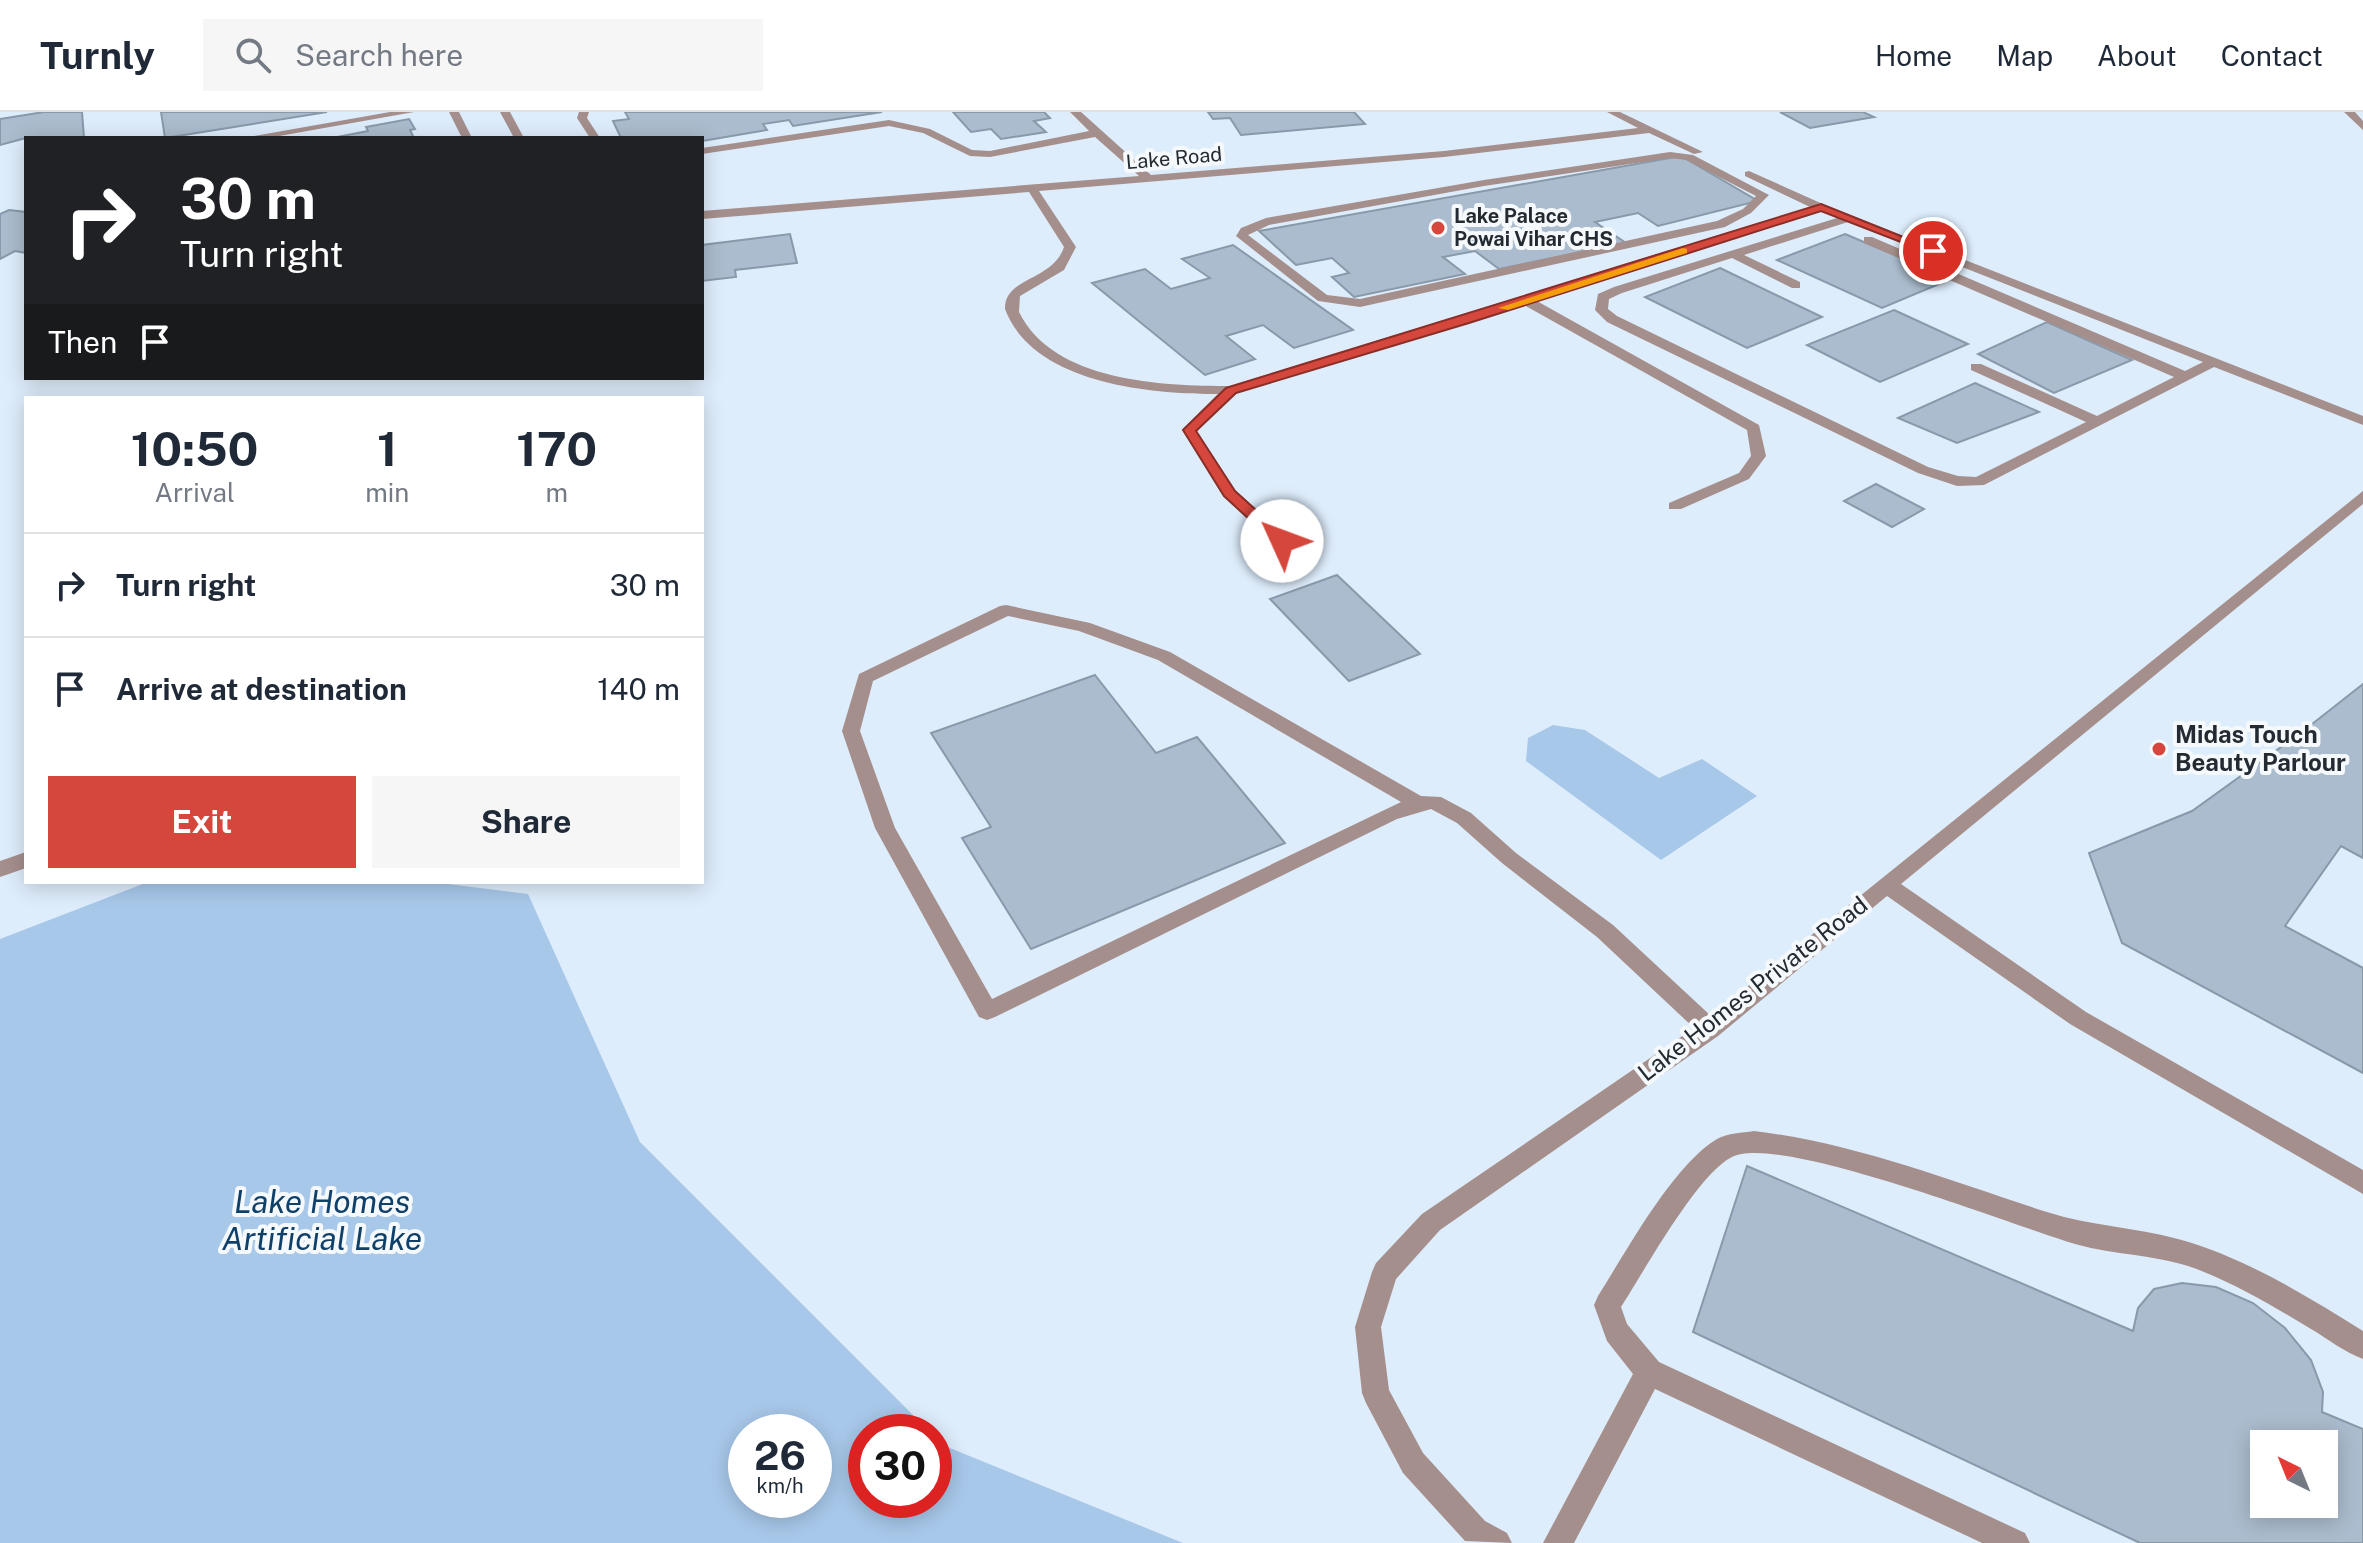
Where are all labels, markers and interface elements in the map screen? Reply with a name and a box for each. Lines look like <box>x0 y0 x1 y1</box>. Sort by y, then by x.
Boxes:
search box <box>203 19 763 91</box>
text: Turnly <box>40 33 155 78</box>
icon: search <box>231 33 275 77</box>
text: Search here <box>295 37 463 73</box>
text: Home <box>1875 39 1952 72</box>
text: Map <box>1996 39 2053 72</box>
text: About <box>2097 39 2177 72</box>
text: Contact <box>2221 39 2323 72</box>
street label: Lake Road <box>1125 142 1223 174</box>
text: 30 m <box>180 166 316 232</box>
icon: right <box>48 168 152 272</box>
place label: Lake Palace Powai Vihar CHS <box>1454 204 1613 251</box>
pin <box>1899 217 1967 285</box>
marker: Lake Palace Powai Vihar CHS <box>1429 219 1447 237</box>
icon: arrive <box>1911 229 1955 273</box>
text: Turn right <box>180 233 343 275</box>
icon: arrive <box>133 320 177 364</box>
text: Then <box>48 324 117 360</box>
text: 10:50 <box>131 420 259 477</box>
text: 1 <box>377 420 398 477</box>
text: 170 <box>516 420 597 477</box>
text: Arrival <box>154 477 235 508</box>
text: min <box>365 477 409 508</box>
text: m <box>545 477 568 508</box>
position arrow <box>1240 499 1324 583</box>
icon: right <box>48 563 92 607</box>
text: Turn right <box>116 567 256 603</box>
text: 30 m <box>610 567 680 603</box>
icon: arrive <box>48 667 92 711</box>
text: Arrive at destination <box>116 671 407 707</box>
text: 140 m <box>597 671 680 707</box>
place label: Midas Touch Beauty Parlour <box>2175 720 2346 776</box>
marker: Midas Touch Beauty Parlour <box>2150 740 2168 758</box>
button: Exit <box>48 776 356 868</box>
button: Share <box>372 776 680 868</box>
street label: Lake Homes Private Road <box>1632 890 1873 1086</box>
water label: Lake Homes Artificial Lake <box>222 1183 422 1257</box>
speed limit sign: 30 <box>848 1414 952 1518</box>
north arrow <box>2250 1430 2338 1518</box>
map controls <box>2250 1430 2338 1518</box>
text: 26 <box>754 1432 806 1479</box>
text: km/h <box>756 1474 804 1498</box>

